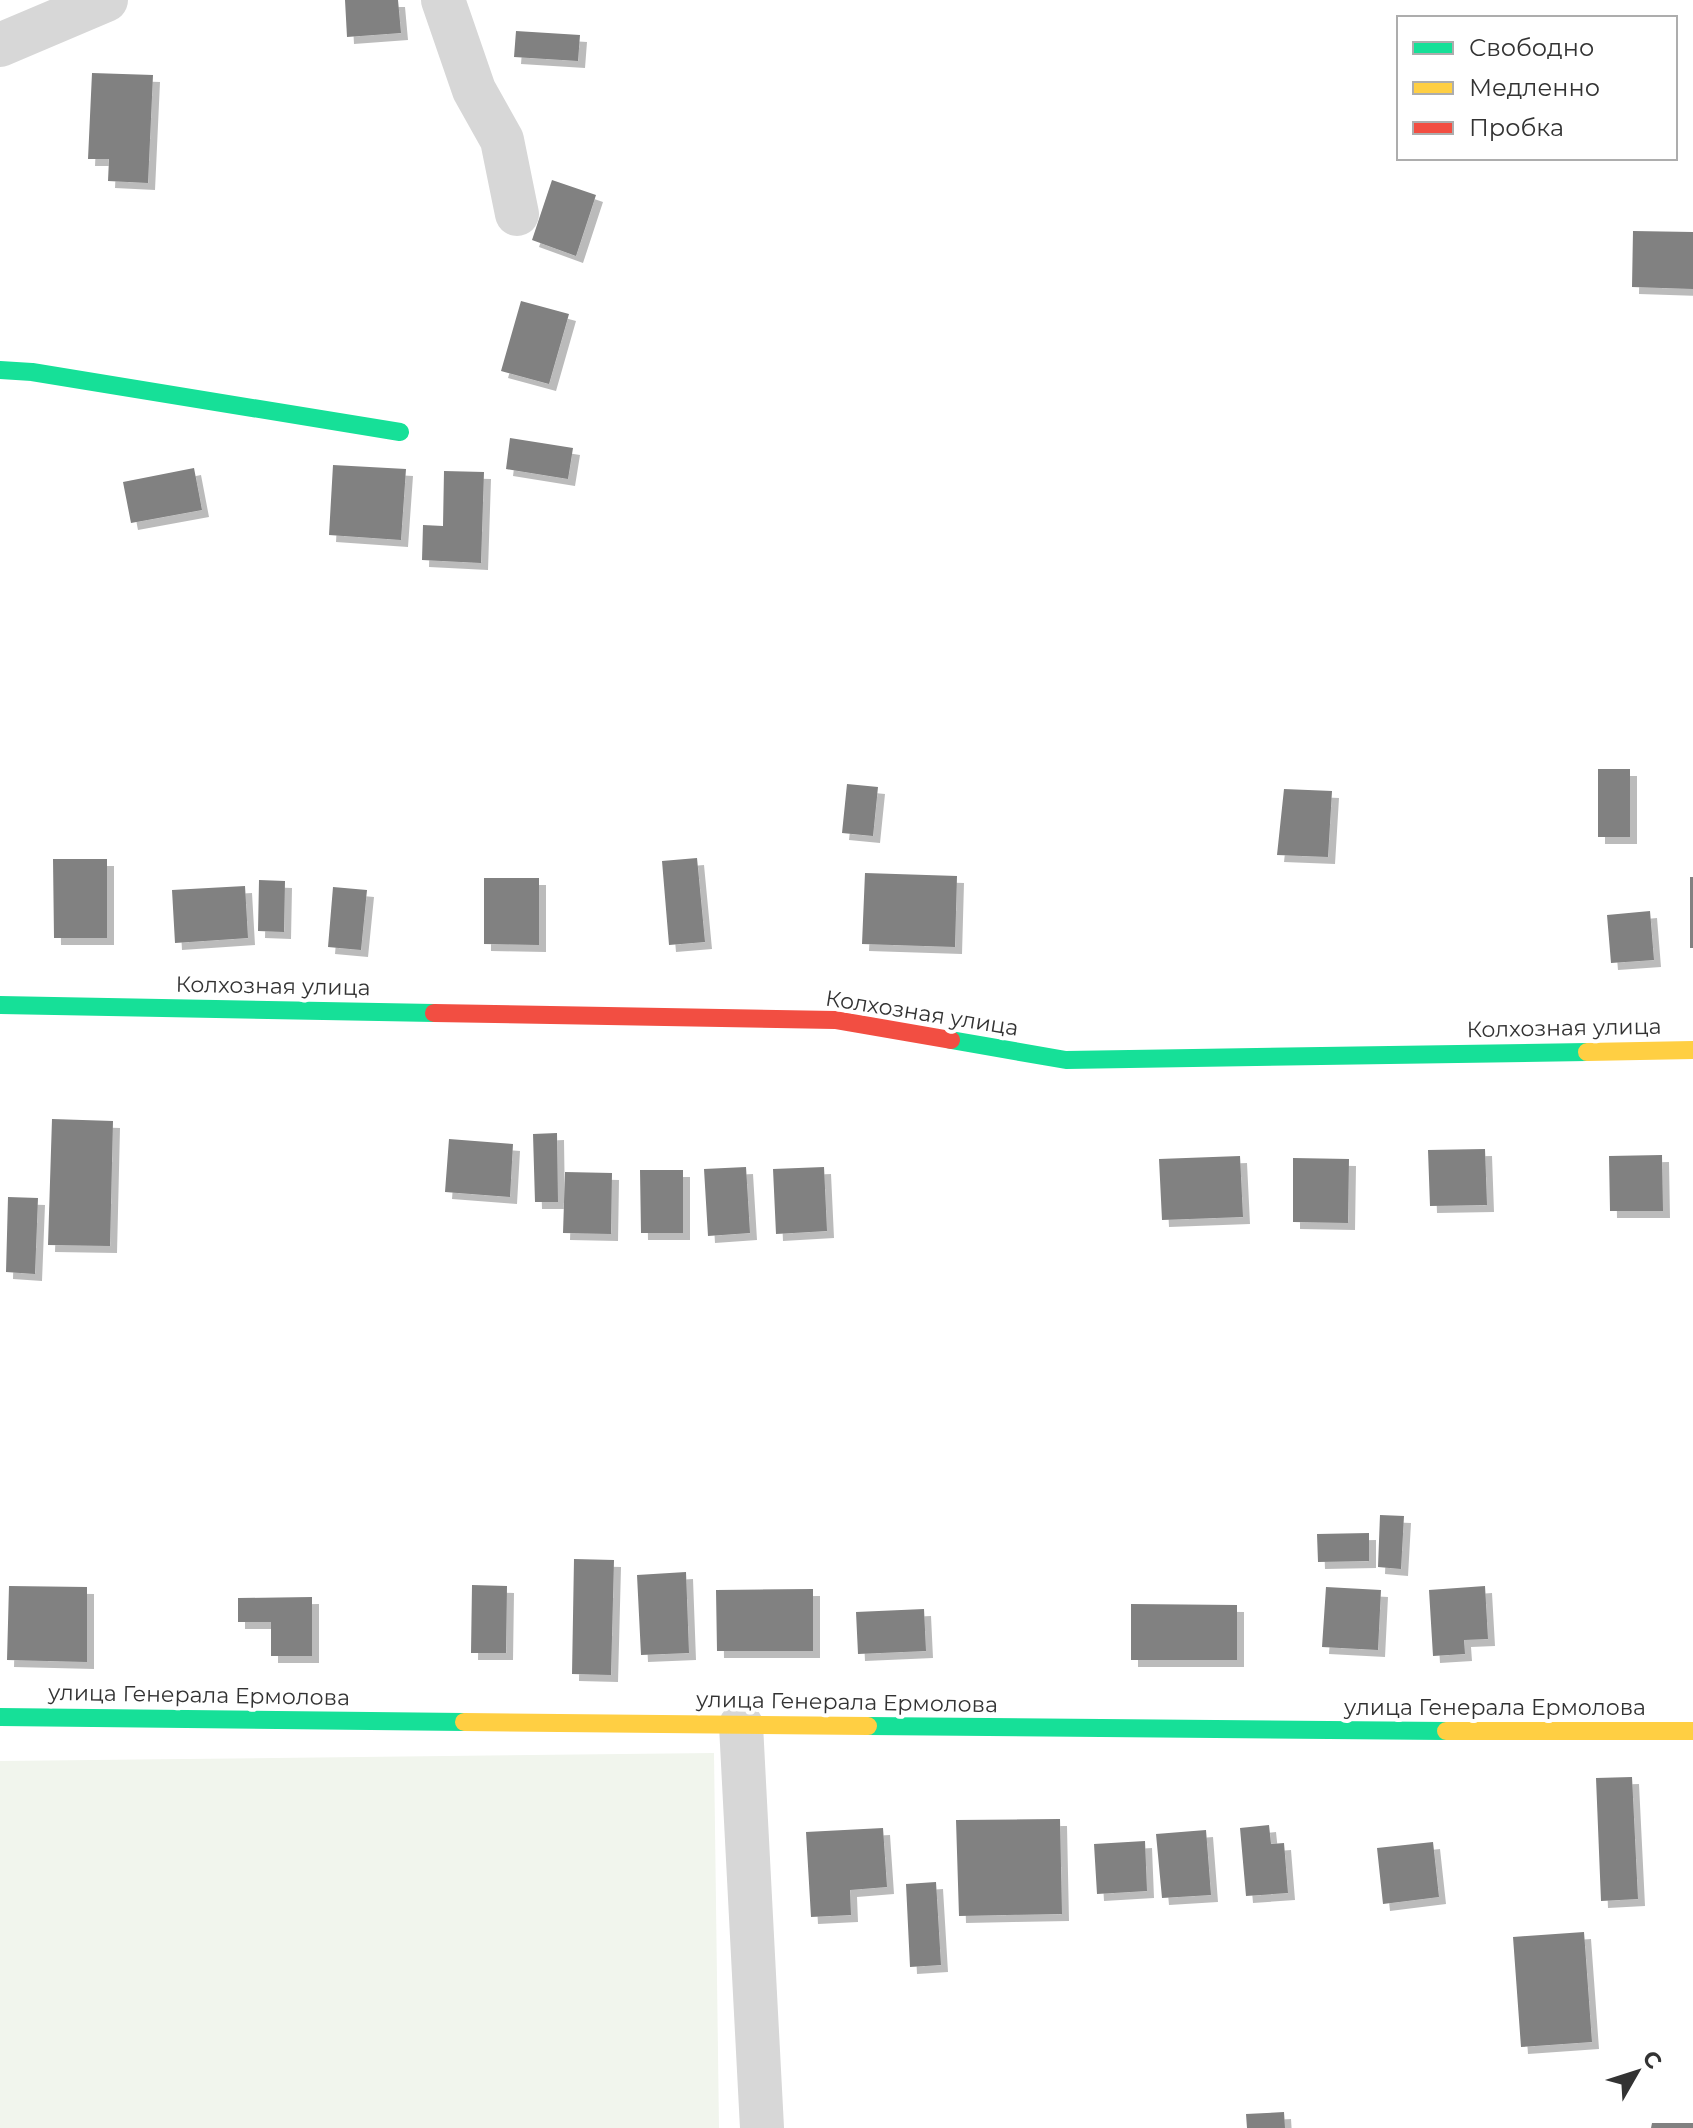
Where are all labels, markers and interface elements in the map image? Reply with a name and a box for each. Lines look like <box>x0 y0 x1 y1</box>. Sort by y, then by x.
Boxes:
legend <box>1397 16 1677 160</box>
text: Свободно <box>1469 33 1594 62</box>
text: Медленно <box>1469 73 1600 102</box>
text: Пробка <box>1469 113 1564 142</box>
street label: Колхозная улица <box>175 971 371 1001</box>
street label: Колхозная улица <box>824 984 1020 1042</box>
street label: Колхозная улица <box>1466 1013 1662 1043</box>
street label: улица Генерала Ермолова <box>47 1679 350 1711</box>
street label: улица Генерала Ермолова <box>695 1686 998 1718</box>
street label: улица Генерала Ермолова <box>1343 1694 1646 1721</box>
north arrow <box>1597 2032 1677 2112</box>
text: С <box>1637 2045 1668 2074</box>

